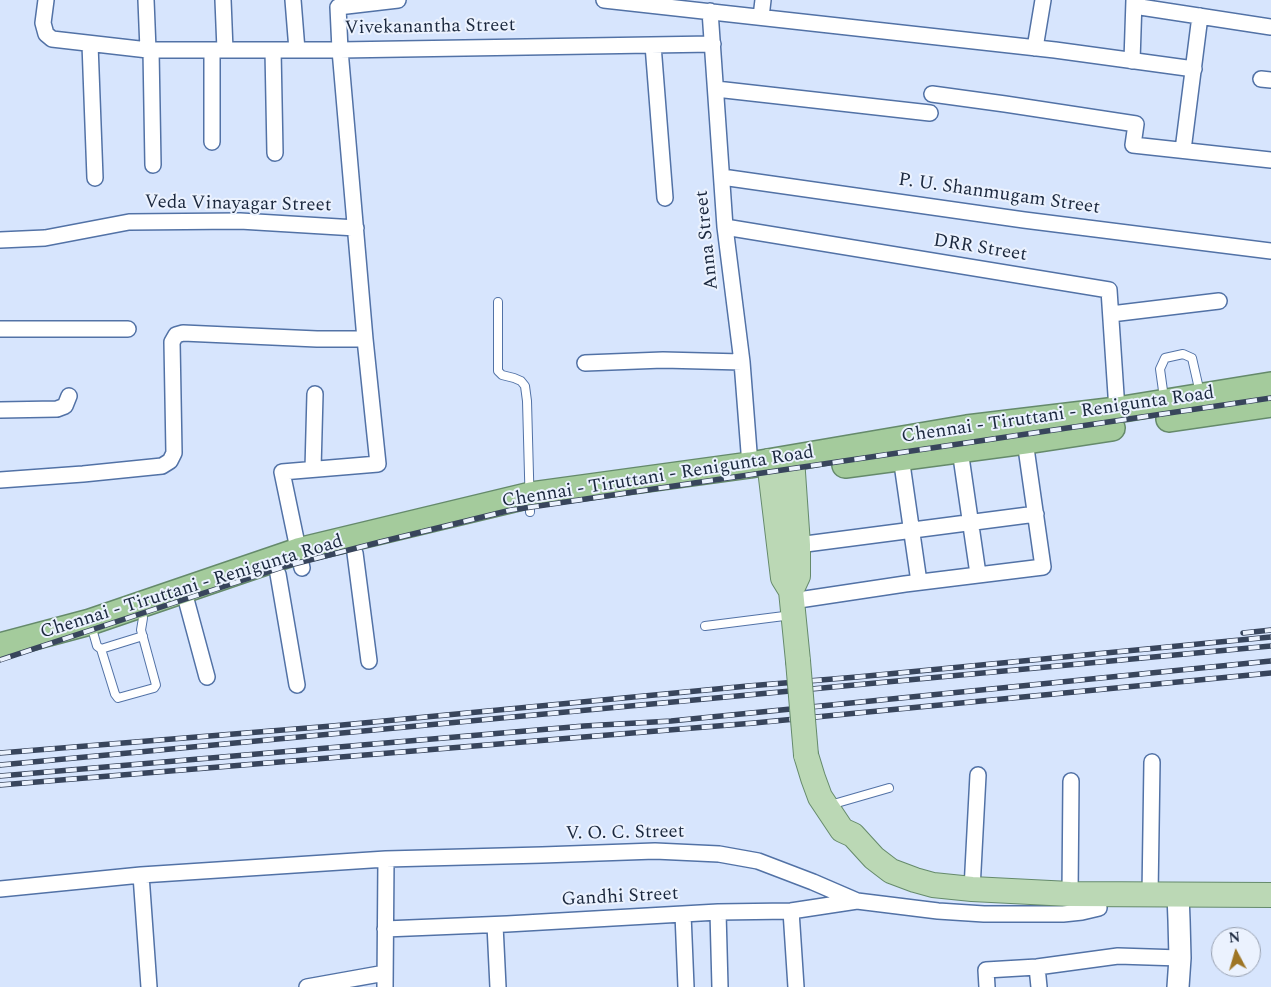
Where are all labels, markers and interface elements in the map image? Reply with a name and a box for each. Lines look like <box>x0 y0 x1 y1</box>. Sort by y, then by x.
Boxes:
street label: Vivekanantha Street <box>344 15 516 41</box>
street label: P. U. Shanmugam Street <box>897 170 1101 220</box>
street label: Anna Street <box>691 189 725 291</box>
street label: Veda Vinayagar Street <box>144 192 332 218</box>
street label: DRR Street <box>932 230 1028 268</box>
street label: Chennai - Tiruttani - Renigunta Road <box>900 383 1216 449</box>
street label: Chennai - Tiruttani - Renigunta Road <box>500 442 816 514</box>
street label: Chennai - Tiruttani - Renigunta Road <box>38 531 346 645</box>
street label: V. O. C. Street <box>565 822 685 846</box>
street label: Gandhi Street <box>561 884 679 912</box>
north arrow <box>1211 927 1261 977</box>
text: N <box>1228 927 1241 949</box>

